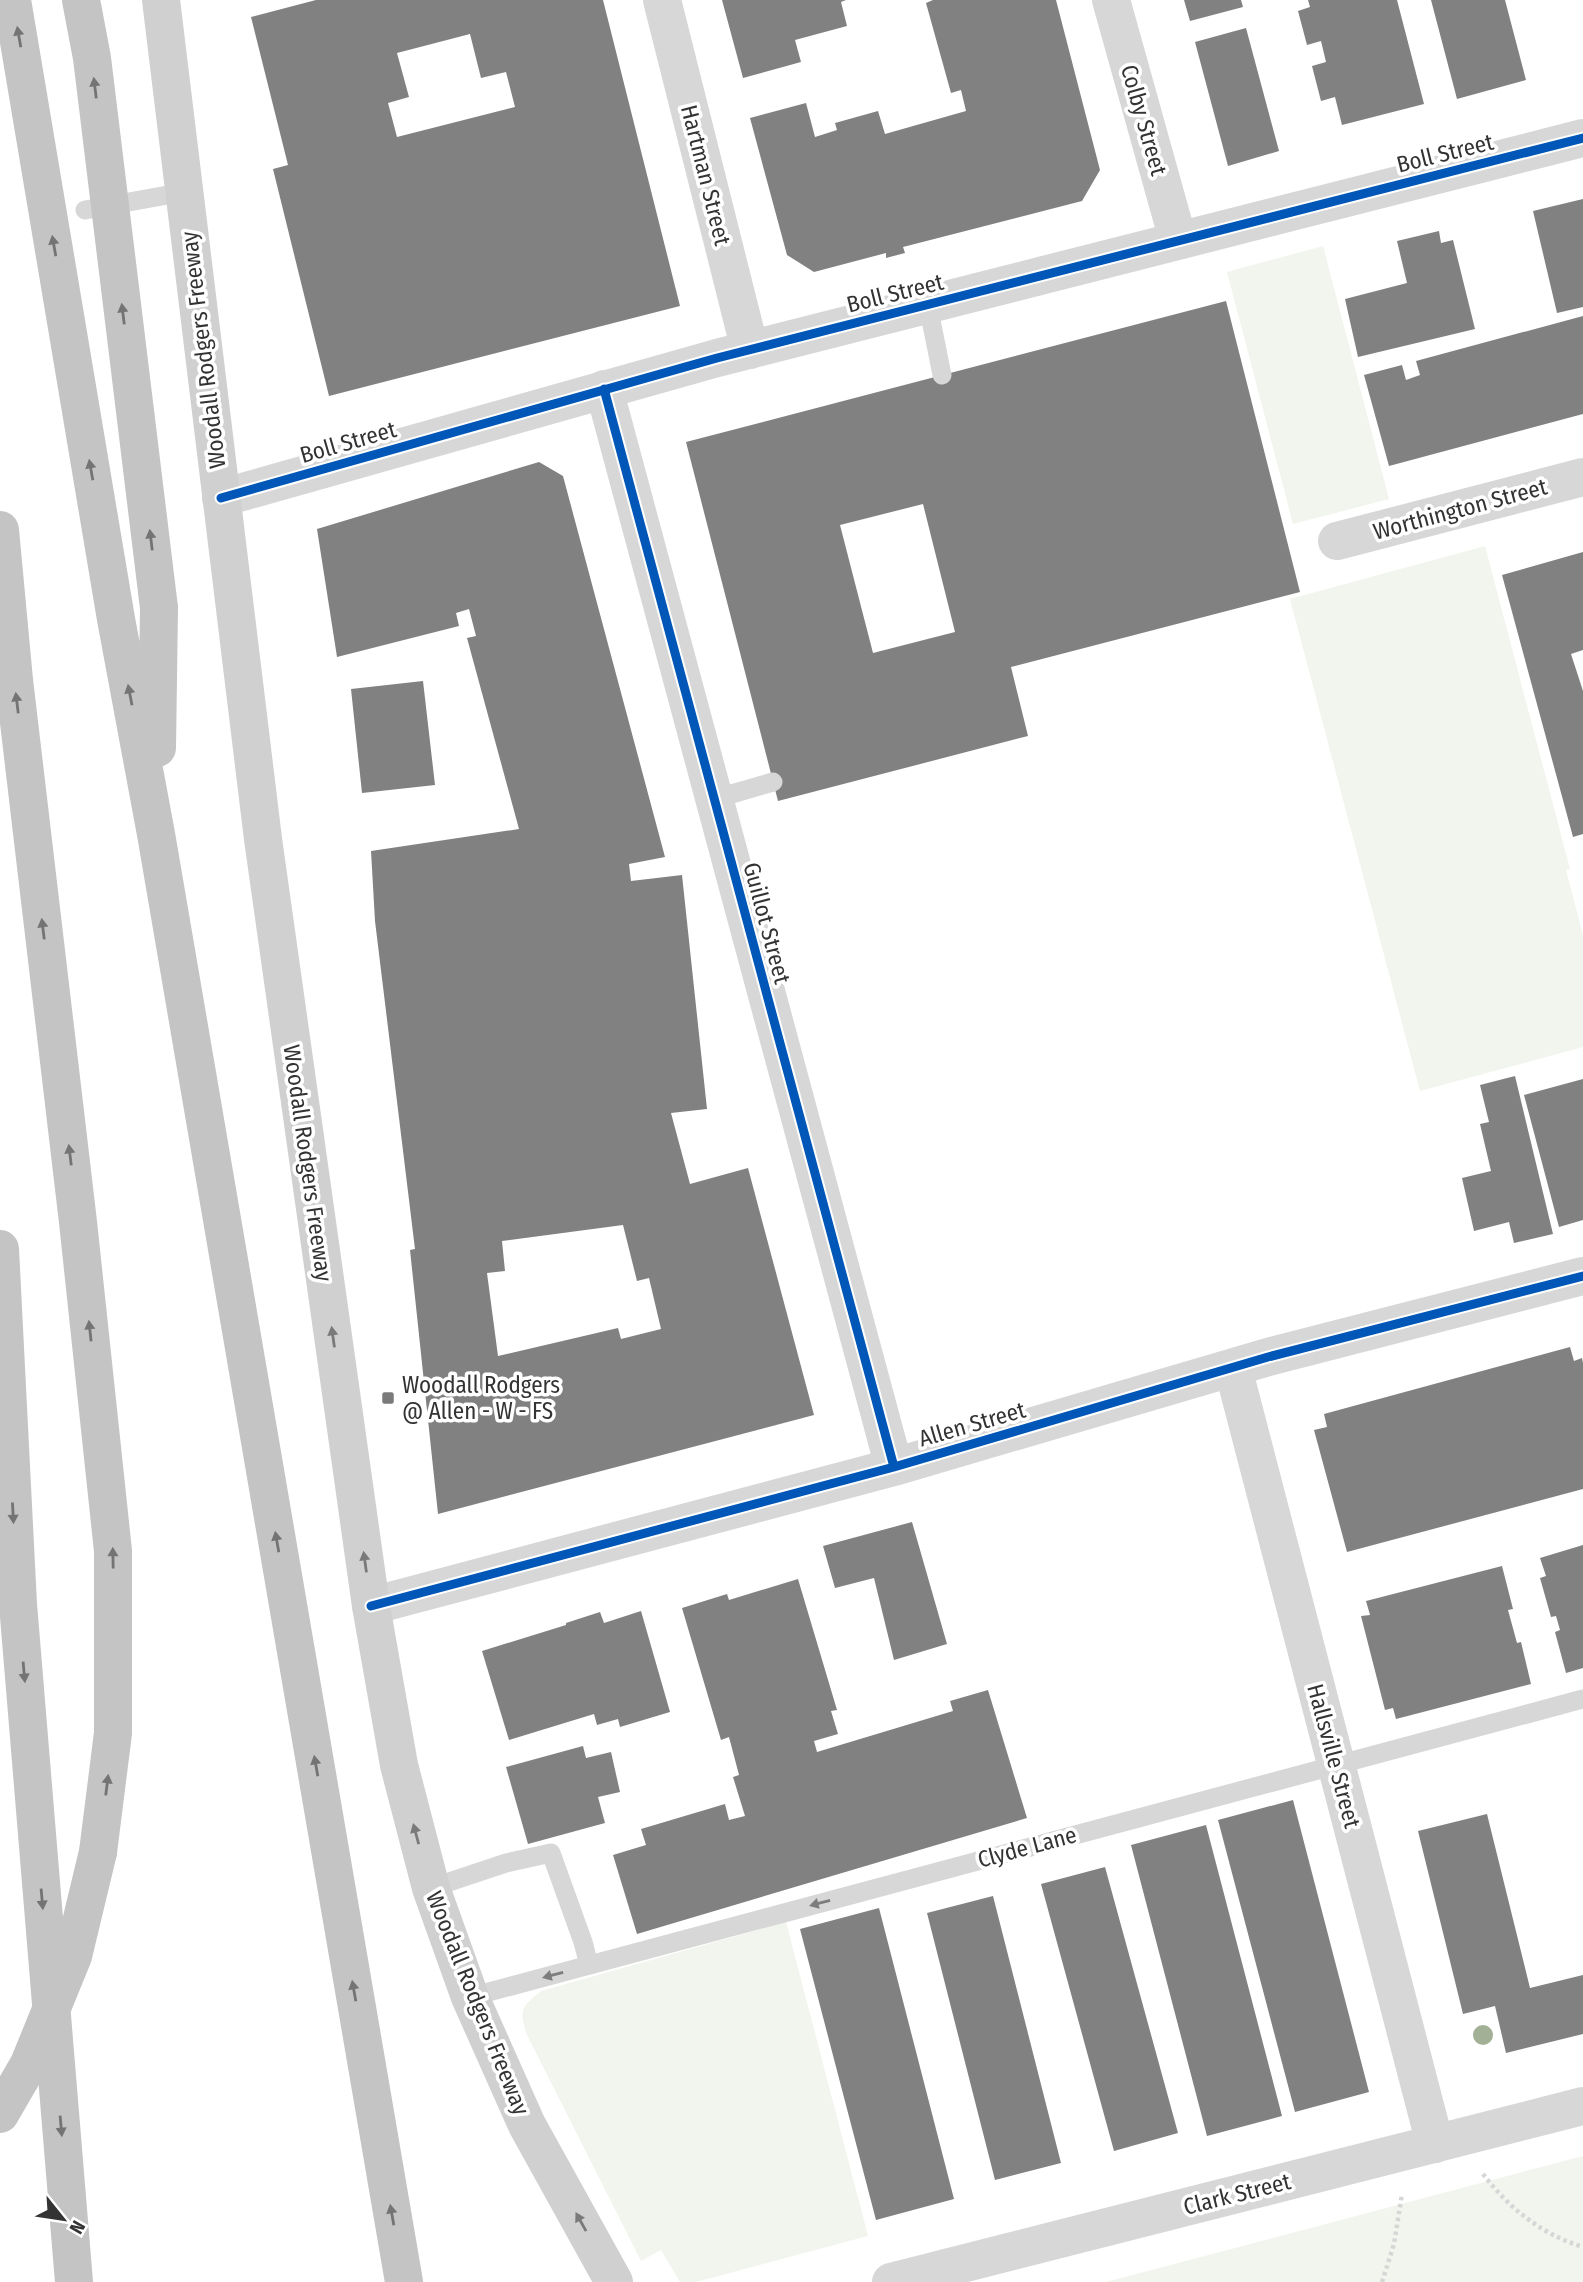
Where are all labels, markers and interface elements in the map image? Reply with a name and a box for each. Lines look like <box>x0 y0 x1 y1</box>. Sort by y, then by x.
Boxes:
one-way arrow <box>13 26 24 48</box>
street label: Colby Street <box>1115 61 1173 179</box>
one-way arrow <box>90 77 101 99</box>
street label: Hartman Street <box>675 102 737 249</box>
street label: Boll Street <box>1394 127 1497 179</box>
street label: Woodall Rodgers Freeway <box>174 229 231 470</box>
one-way arrow <box>48 235 59 257</box>
street label: Boll Street <box>844 267 947 319</box>
one-way arrow <box>118 303 129 325</box>
street label: Boll Street <box>297 415 400 469</box>
one-way arrow <box>85 459 96 481</box>
street label: Worthington Street <box>1370 472 1550 546</box>
one-way arrow <box>145 529 156 551</box>
one-way arrow <box>124 684 135 706</box>
one-way arrow <box>11 691 22 713</box>
street label: Guillot Street <box>737 859 797 987</box>
one-way arrow <box>38 917 49 939</box>
street label: Woodall Rodgers Freeway <box>278 1043 339 1284</box>
one-way arrow <box>64 1143 75 1165</box>
one-way arrow <box>84 1320 95 1342</box>
one-way arrow <box>327 1326 338 1348</box>
place label: Woodall Rodgers @ Allen - W - FS <box>402 1371 560 1425</box>
marker: Woodall Rodgers @ Allen - W - FS <box>380 1390 396 1406</box>
street label: Allen Street <box>915 1395 1029 1453</box>
one-way arrow <box>8 1502 19 1524</box>
one-way arrow <box>271 1531 282 1553</box>
one-way arrow <box>107 1546 119 1568</box>
one-way arrow <box>359 1551 370 1573</box>
one-way arrow <box>19 1661 30 1683</box>
street label: Hallsville Street <box>1301 1681 1367 1832</box>
one-way arrow <box>310 1755 321 1777</box>
one-way arrow <box>101 1774 112 1796</box>
street label: Clyde Lane <box>974 1820 1080 1874</box>
one-way arrow <box>410 1823 420 1844</box>
street label: Woodall Rodgers Freeway <box>420 1887 536 2120</box>
one-way arrow <box>37 1888 48 1910</box>
one-way arrow <box>809 1898 831 1909</box>
one-way arrow <box>542 1970 564 1981</box>
one-way arrow <box>348 1980 359 2002</box>
one-way arrow <box>56 2115 67 2137</box>
street label: Clark Street <box>1181 2167 1294 2221</box>
north arrow <box>28 2184 98 2254</box>
one-way arrow <box>386 2204 397 2226</box>
one-way arrow <box>575 2213 587 2232</box>
text: N <box>64 2217 90 2238</box>

